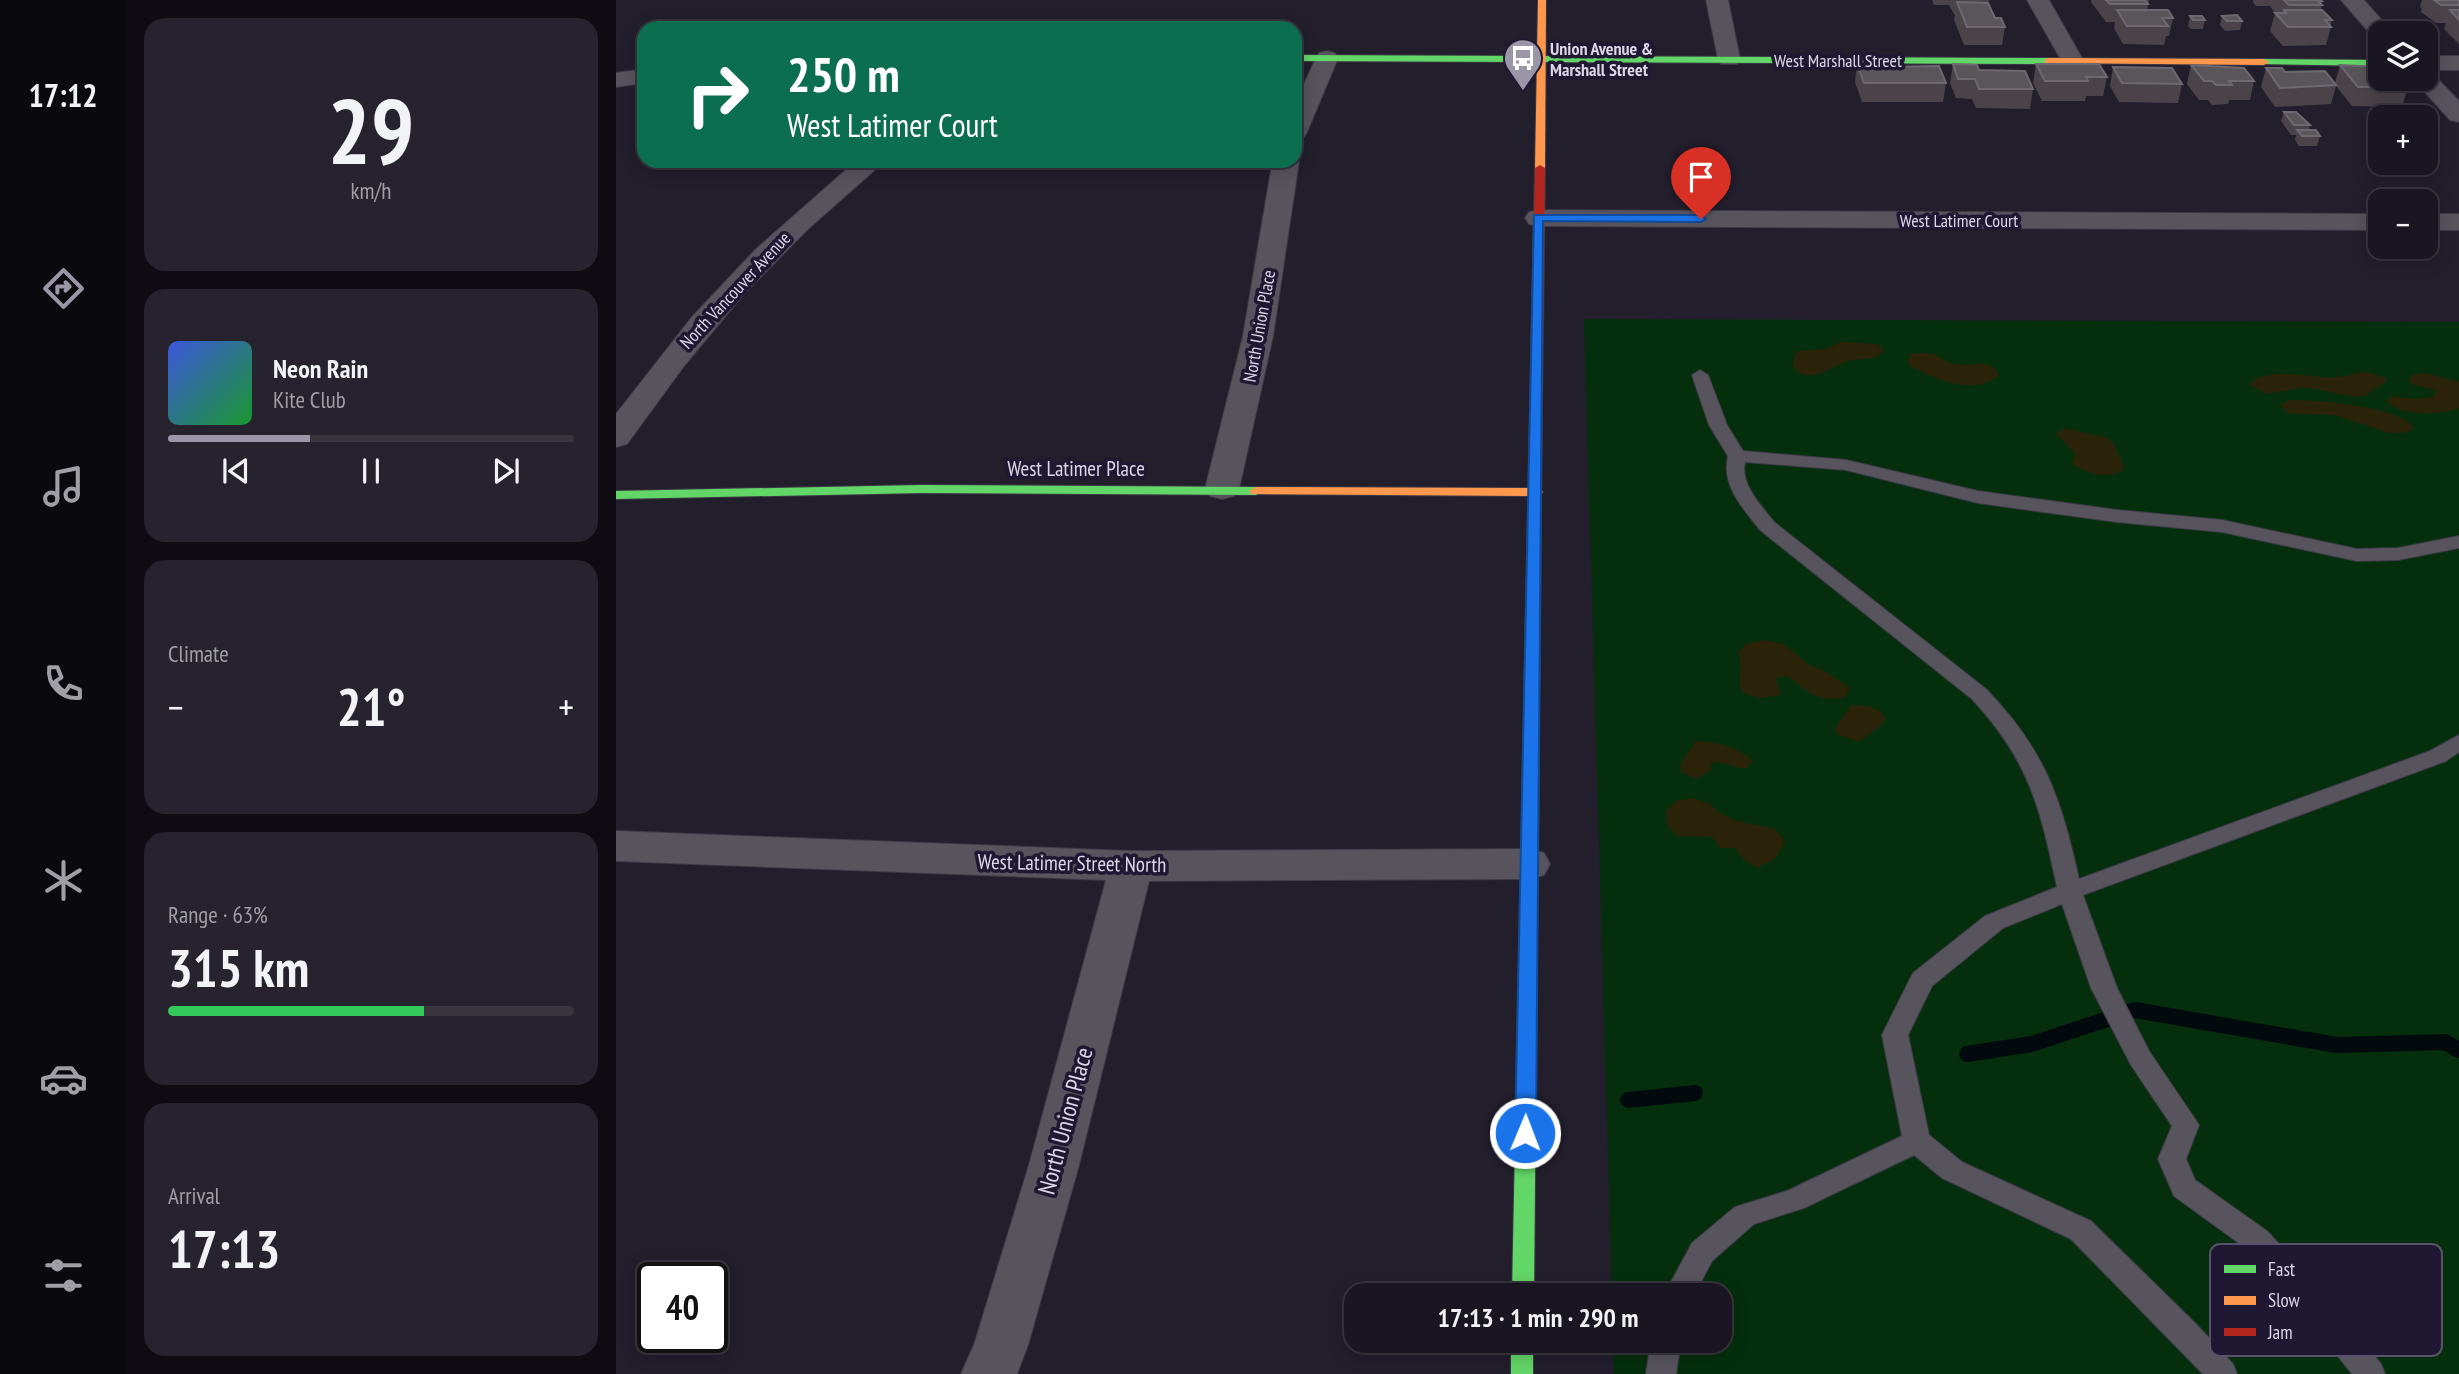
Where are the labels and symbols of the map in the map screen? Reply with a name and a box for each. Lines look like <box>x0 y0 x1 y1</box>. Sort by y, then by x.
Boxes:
bus stop icon: Union Avenue & Marshall Street <box>1502 37 1544 92</box>
place label: Union Avenue & Marshall Street <box>1550 37 1653 81</box>
street label: West Marshall Street <box>1774 49 1902 72</box>
pin <box>1671 147 1731 219</box>
street label: West Latimer Court <box>1900 209 2018 232</box>
street label: North Vancouver Avenue <box>675 227 795 353</box>
street label: North Union Place <box>1238 268 1280 384</box>
street label: West Latimer Place <box>1007 455 1145 482</box>
street label: West Latimer Street North <box>977 848 1167 878</box>
street label: North Union Place <box>1030 1044 1100 1198</box>
position arrow <box>1488 1096 1562 1170</box>
legend <box>2210 1244 2442 1356</box>
text: Fast <box>2268 1257 2296 1281</box>
speed limit sign: 40 <box>637 1262 728 1353</box>
text: Slow <box>2268 1288 2301 1312</box>
text: Jam <box>2267 1320 2293 1344</box>

